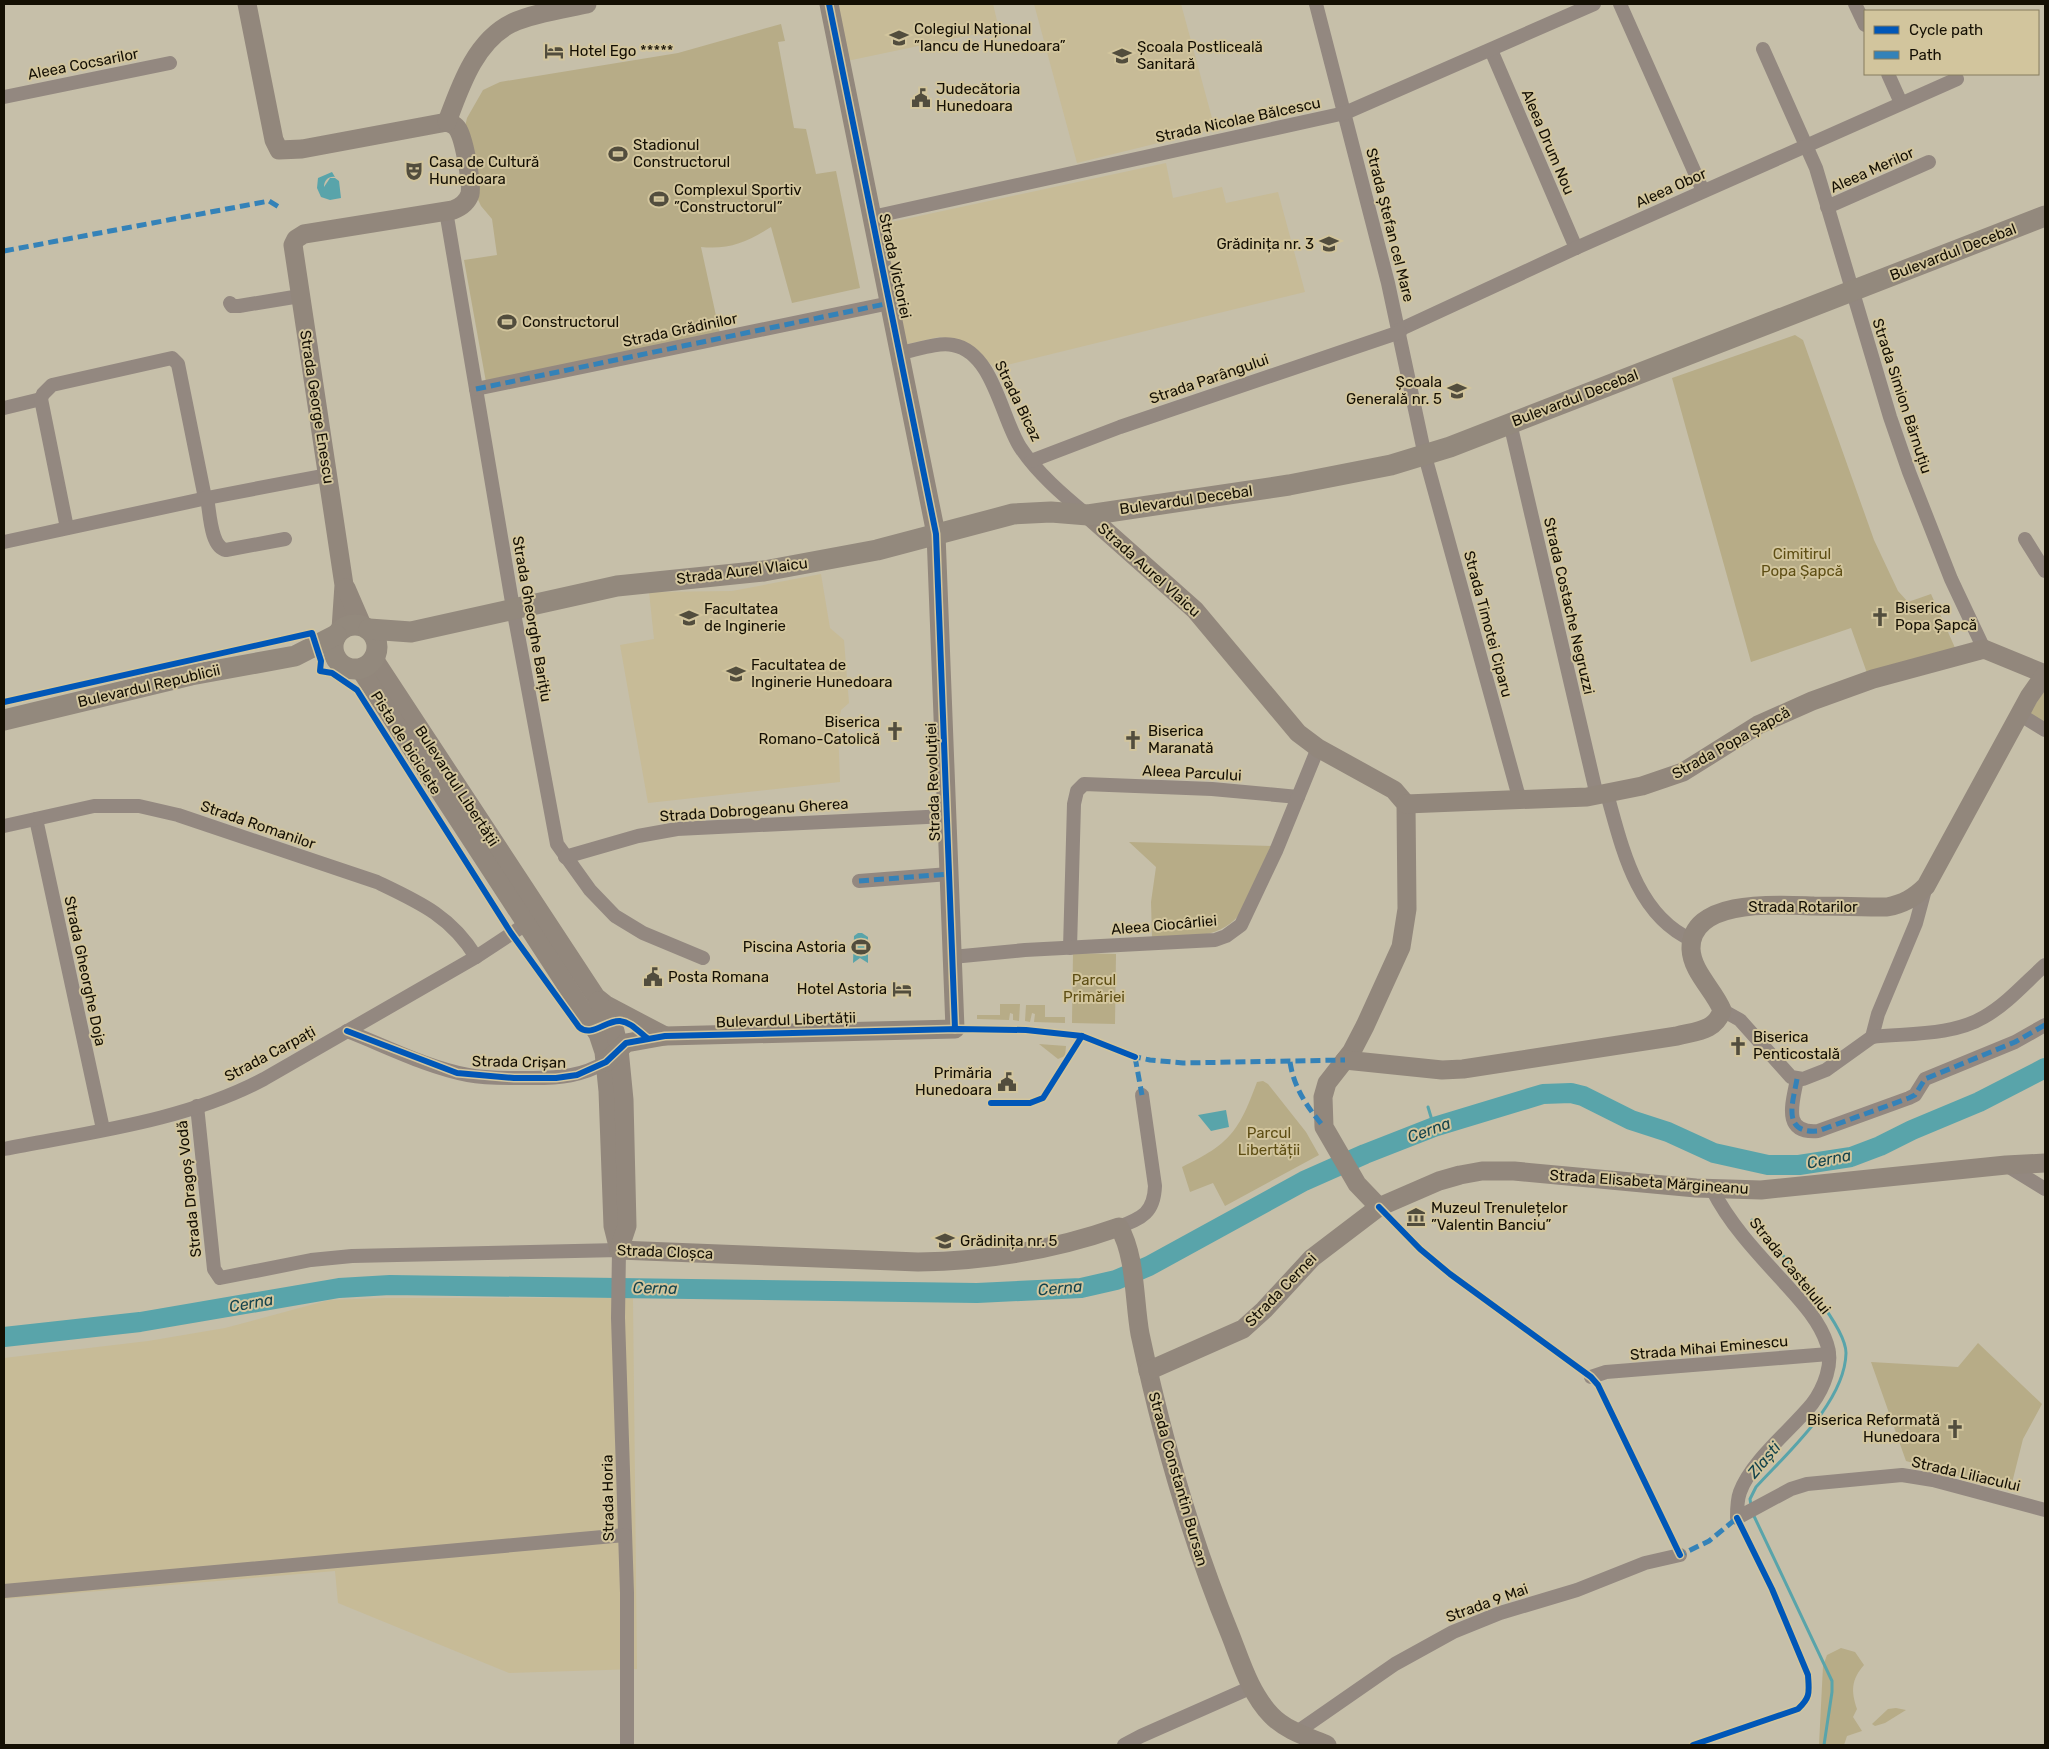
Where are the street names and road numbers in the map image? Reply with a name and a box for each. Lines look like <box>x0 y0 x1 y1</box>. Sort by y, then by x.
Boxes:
street label: Aleea Cocsarilor <box>26 44 140 84</box>
street label: Aleea Drum Nou <box>1518 87 1578 197</box>
street label: Strada Nicolae Bălcescu <box>1154 94 1322 146</box>
street label: Aleea Merilor <box>1827 143 1917 197</box>
street label: Strada Ștefan cel Mare <box>1362 146 1418 304</box>
street label: Aleea Obor <box>1633 164 1710 212</box>
street label: Strada Victoriei <box>875 212 915 320</box>
street label: Bulevardul Decebal <box>1887 220 2019 284</box>
street label: Strada Grădinilor <box>621 309 739 351</box>
street label: Strada Simion Bărnuțiu <box>1868 316 1936 476</box>
street label: Strada George Enescu <box>296 329 338 485</box>
street label: Strada Parângului <box>1147 350 1271 408</box>
street label: Strada Bicaz <box>991 358 1045 445</box>
street label: Bulevardul Decebal <box>1509 366 1641 430</box>
street label: Bulevardul Decebal <box>1118 482 1254 518</box>
street label: Strada Costache Negruzzi <box>1540 516 1598 696</box>
street label: Strada Aurel Vlaicu <box>1094 519 1204 621</box>
street label: Strada Gheorghe Barițiu <box>509 535 555 703</box>
street label: Strada Timotei Ciparu <box>1460 549 1516 699</box>
street label: Strada Aurel Vlaicu <box>675 554 809 588</box>
street label: Bulevardul Republicii <box>76 661 222 711</box>
street label: Pista de biciclete <box>367 688 445 798</box>
street label: Strada Popa Șapcă <box>1669 703 1793 783</box>
street label: Bulevardul Libertății <box>411 722 503 850</box>
street label: Strada Revoluției <box>922 722 944 842</box>
street label: Aleea Parcului <box>1142 761 1242 785</box>
street label: Strada Dobrogeanu Gherea <box>659 794 849 826</box>
street label: Strada Romanilor <box>198 797 318 853</box>
street label: Strada Gheorghe Doja <box>60 894 110 1048</box>
street label: Strada Rotarilor <box>1748 898 1858 916</box>
street label: Aleea Ciocârliei <box>1110 911 1218 939</box>
street label: Bulevardul Libertății <box>716 1009 856 1031</box>
street label: Strada Carpați <box>221 1022 319 1086</box>
street label: Strada Crișan <box>472 1052 566 1072</box>
street label: Strada Dragoș Vodă <box>173 1120 205 1258</box>
street label: Strada Elisabeta Mărgineanu <box>1549 1166 1749 1198</box>
street label: Strada Castelului <box>1746 1214 1834 1318</box>
street label: Strada Cloșca <box>617 1241 713 1263</box>
street label: Strada Cernei <box>1241 1250 1321 1330</box>
street label: Strada Mihai Eminescu <box>1629 1332 1789 1364</box>
street label: Strada Constantin Bursan <box>1144 1390 1212 1568</box>
street label: Strada Liliacului <box>1910 1453 2022 1495</box>
street label: Strada Horia <box>598 1454 618 1542</box>
street label: Strada 9 Mai <box>1443 1580 1531 1626</box>

